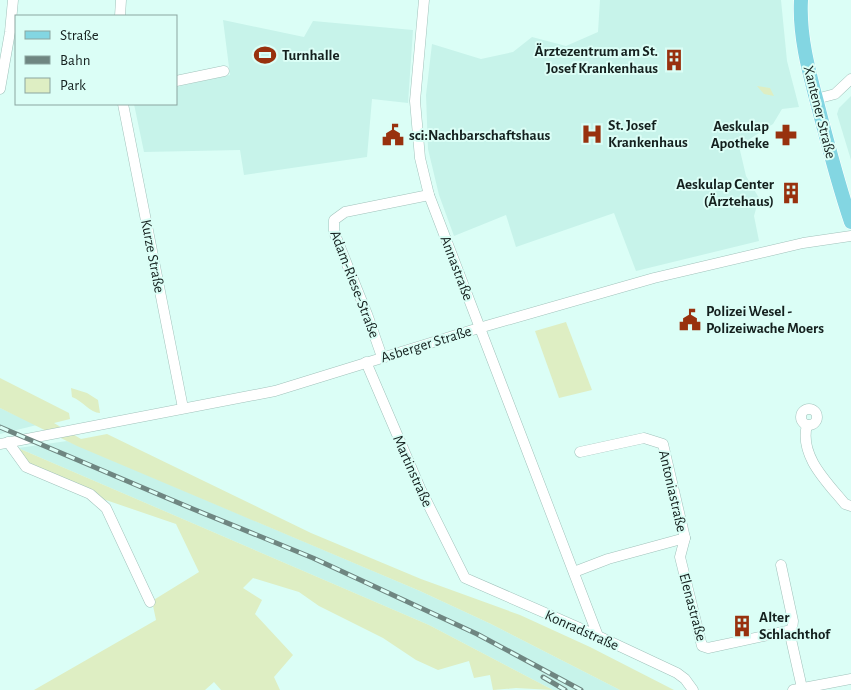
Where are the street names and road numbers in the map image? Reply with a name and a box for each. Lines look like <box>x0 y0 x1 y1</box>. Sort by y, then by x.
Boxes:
street label: Xantener Straße <box>801 64 838 160</box>
street label: Kurze Straße <box>138 218 167 294</box>
street label: Adam-Riese-Straße <box>327 228 382 340</box>
street label: Annastraße <box>437 234 476 303</box>
street label: Asberger Straße <box>379 324 473 365</box>
street label: Martinstraße <box>390 433 435 509</box>
street label: Antoniastraße <box>656 449 689 534</box>
street label: Elenastraße <box>676 572 709 643</box>
street label: Konradstraße <box>543 607 621 653</box>

